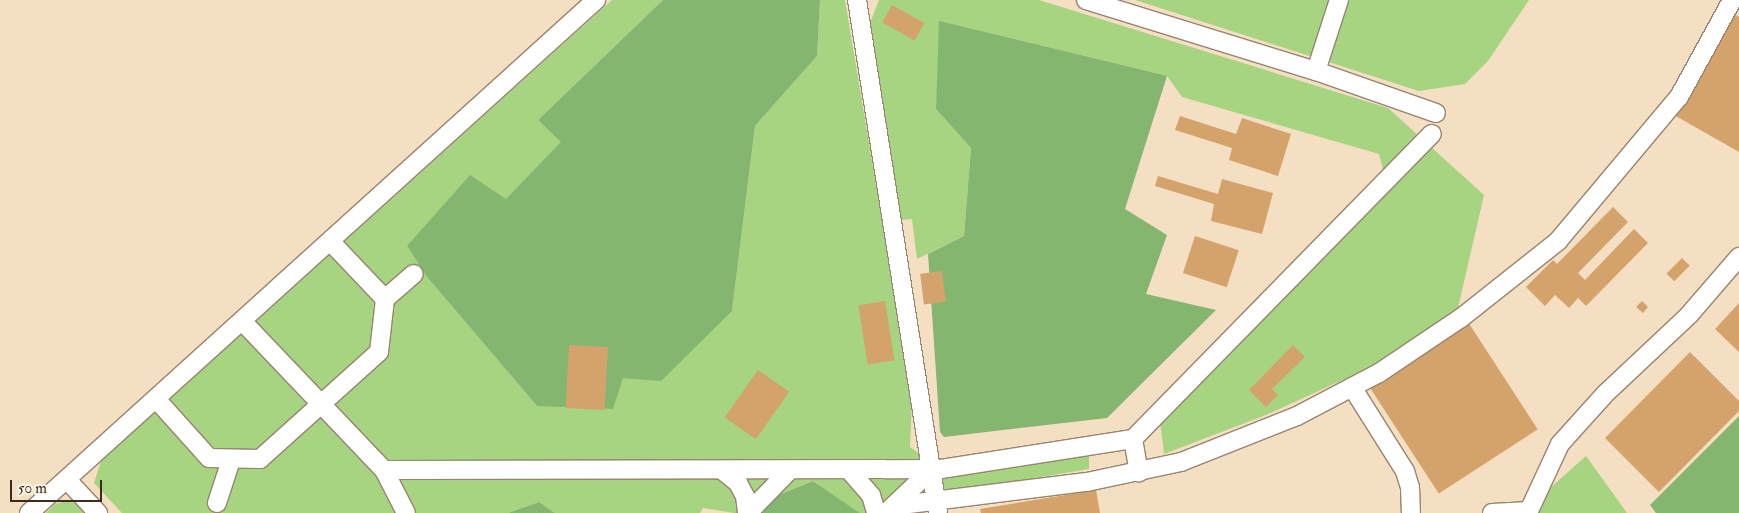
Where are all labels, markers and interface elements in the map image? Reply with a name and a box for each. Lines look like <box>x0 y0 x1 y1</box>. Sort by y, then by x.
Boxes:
scale bar <box>12 470 105 502</box>
text: 50 m <box>18 479 47 498</box>

